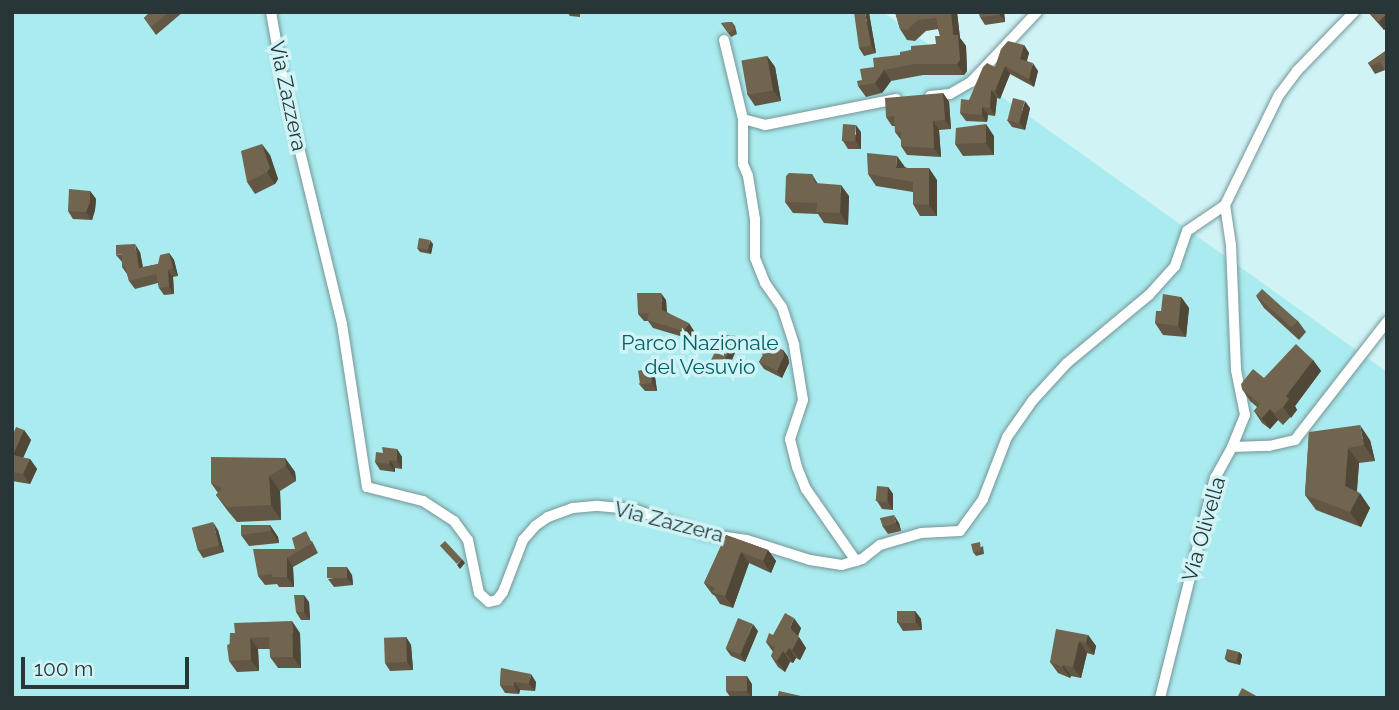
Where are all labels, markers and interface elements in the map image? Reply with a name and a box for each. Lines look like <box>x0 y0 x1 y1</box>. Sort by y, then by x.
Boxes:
street label: Via Zazzera <box>264 39 312 153</box>
park label: Parco Nazionale del Vesuvio <box>621 330 779 380</box>
street label: Via Olivella <box>1177 474 1231 584</box>
street label: Via Zazzera <box>612 496 726 548</box>
scale bar <box>24 644 192 688</box>
text: 100 m <box>34 656 93 681</box>

